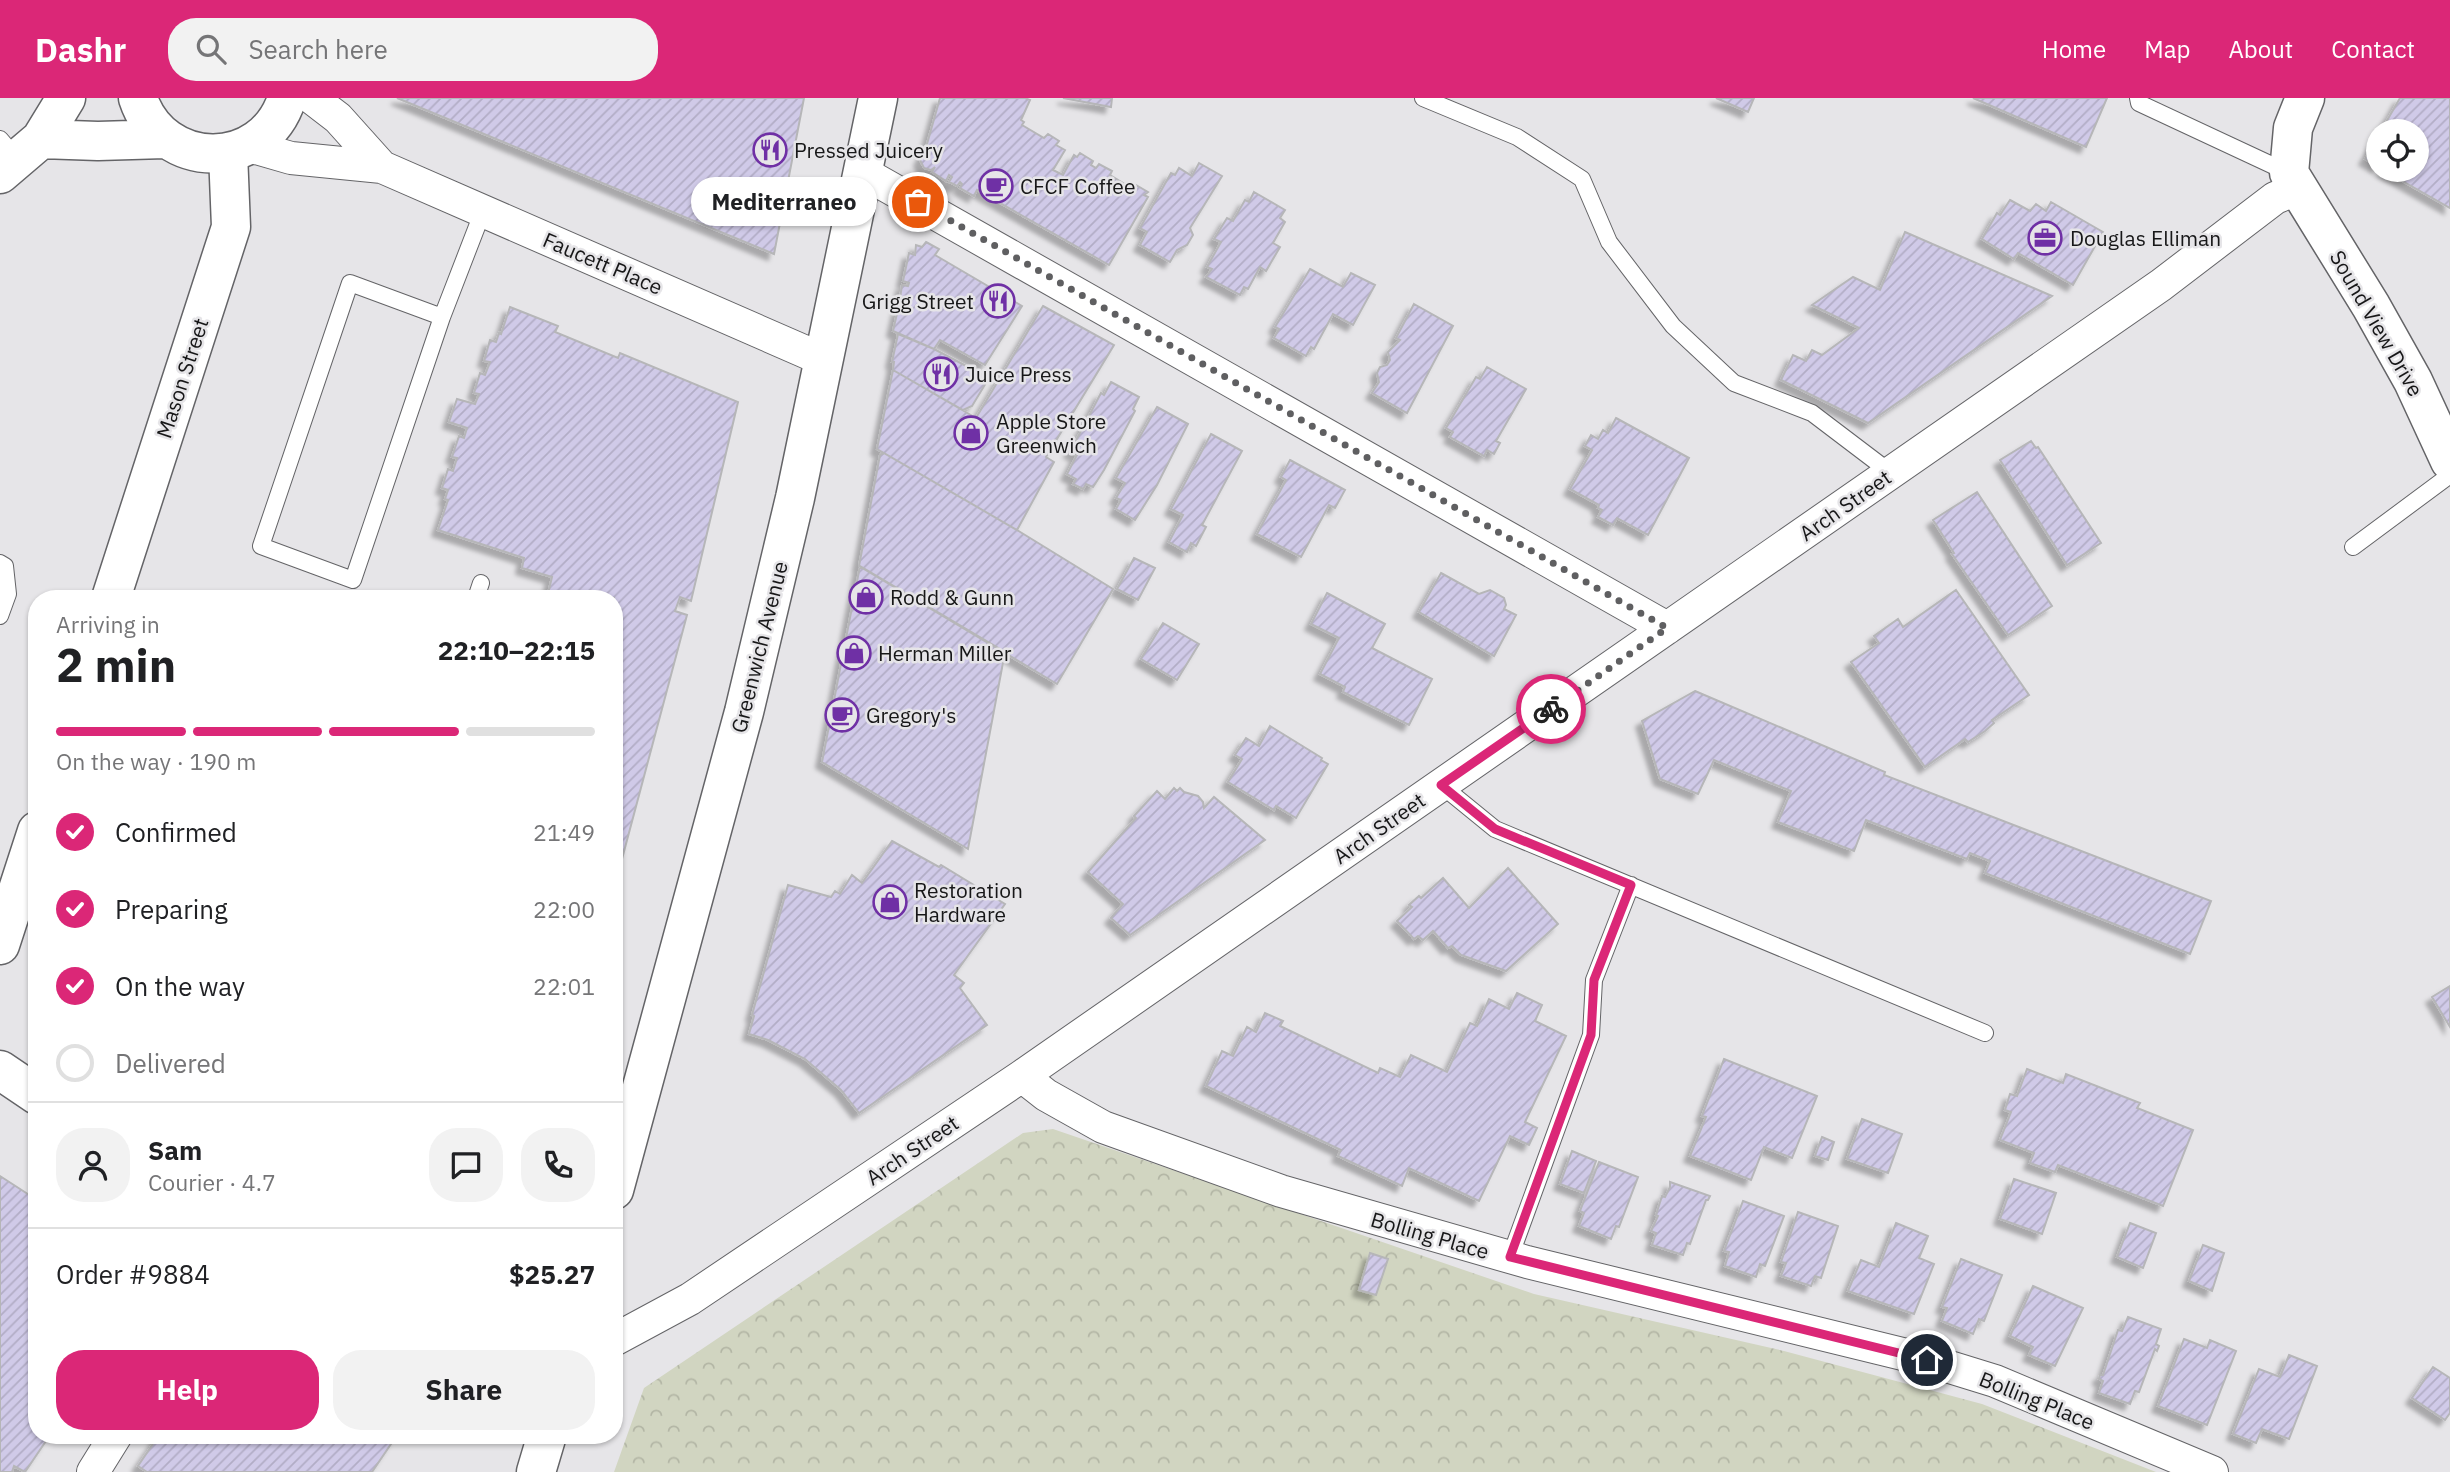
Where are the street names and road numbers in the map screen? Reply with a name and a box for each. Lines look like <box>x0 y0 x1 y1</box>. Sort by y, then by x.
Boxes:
street label: Faucett Place <box>539 225 667 301</box>
street label: Sound View Drive <box>2324 245 2430 401</box>
street label: Mason Street <box>149 314 215 442</box>
street label: Arch Street <box>1794 463 1896 547</box>
street label: Greenwich Avenue <box>724 558 794 736</box>
street label: Arch Street <box>1328 786 1430 870</box>
street label: Arch Street <box>860 1109 964 1191</box>
street label: Bolling Place <box>1368 1205 1492 1265</box>
street label: Bolling Place <box>1975 1364 2099 1436</box>

